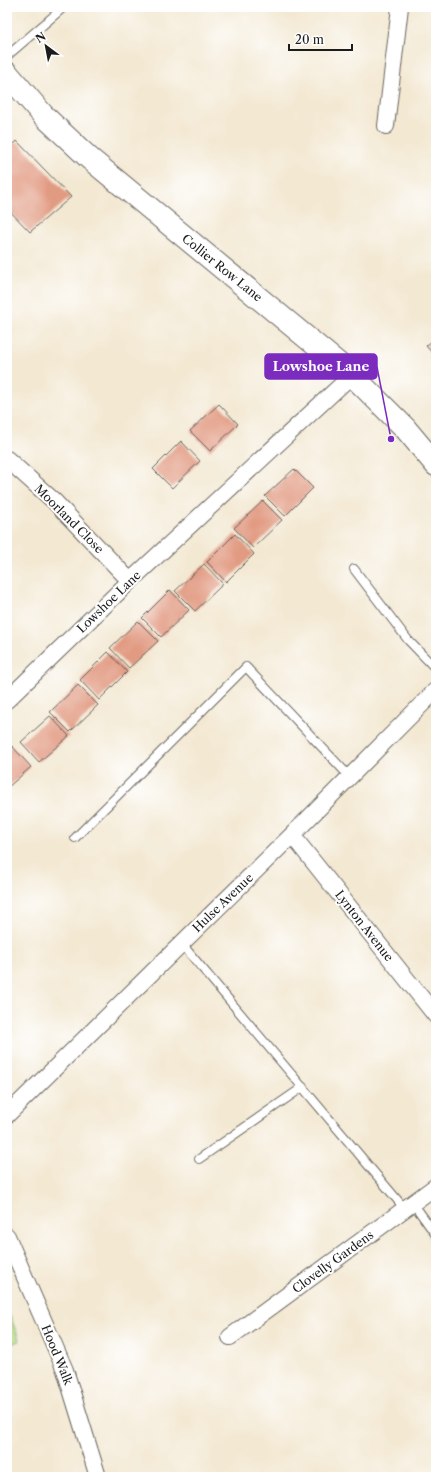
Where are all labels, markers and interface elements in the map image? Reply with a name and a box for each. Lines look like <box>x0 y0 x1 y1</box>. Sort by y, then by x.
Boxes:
north arrow <box>26 26 66 66</box>
scale bar <box>289 26 352 52</box>
text: N <box>33 29 49 46</box>
text: 20 m <box>295 32 324 47</box>
street label: Collier Row Lane <box>179 231 266 305</box>
callout: Lowshoe Lane <box>265 354 377 379</box>
text: Lowshoe Lane <box>273 358 370 374</box>
street label: Moorland Close <box>32 481 107 557</box>
street label: Lowshoe Lane <box>74 567 144 636</box>
street label: Hulse Avenue <box>189 870 256 935</box>
street label: Lynton Avenue <box>332 887 397 964</box>
street label: Clovelly Gardens <box>289 1227 376 1296</box>
street label: Hood Walk <box>39 1322 77 1388</box>

